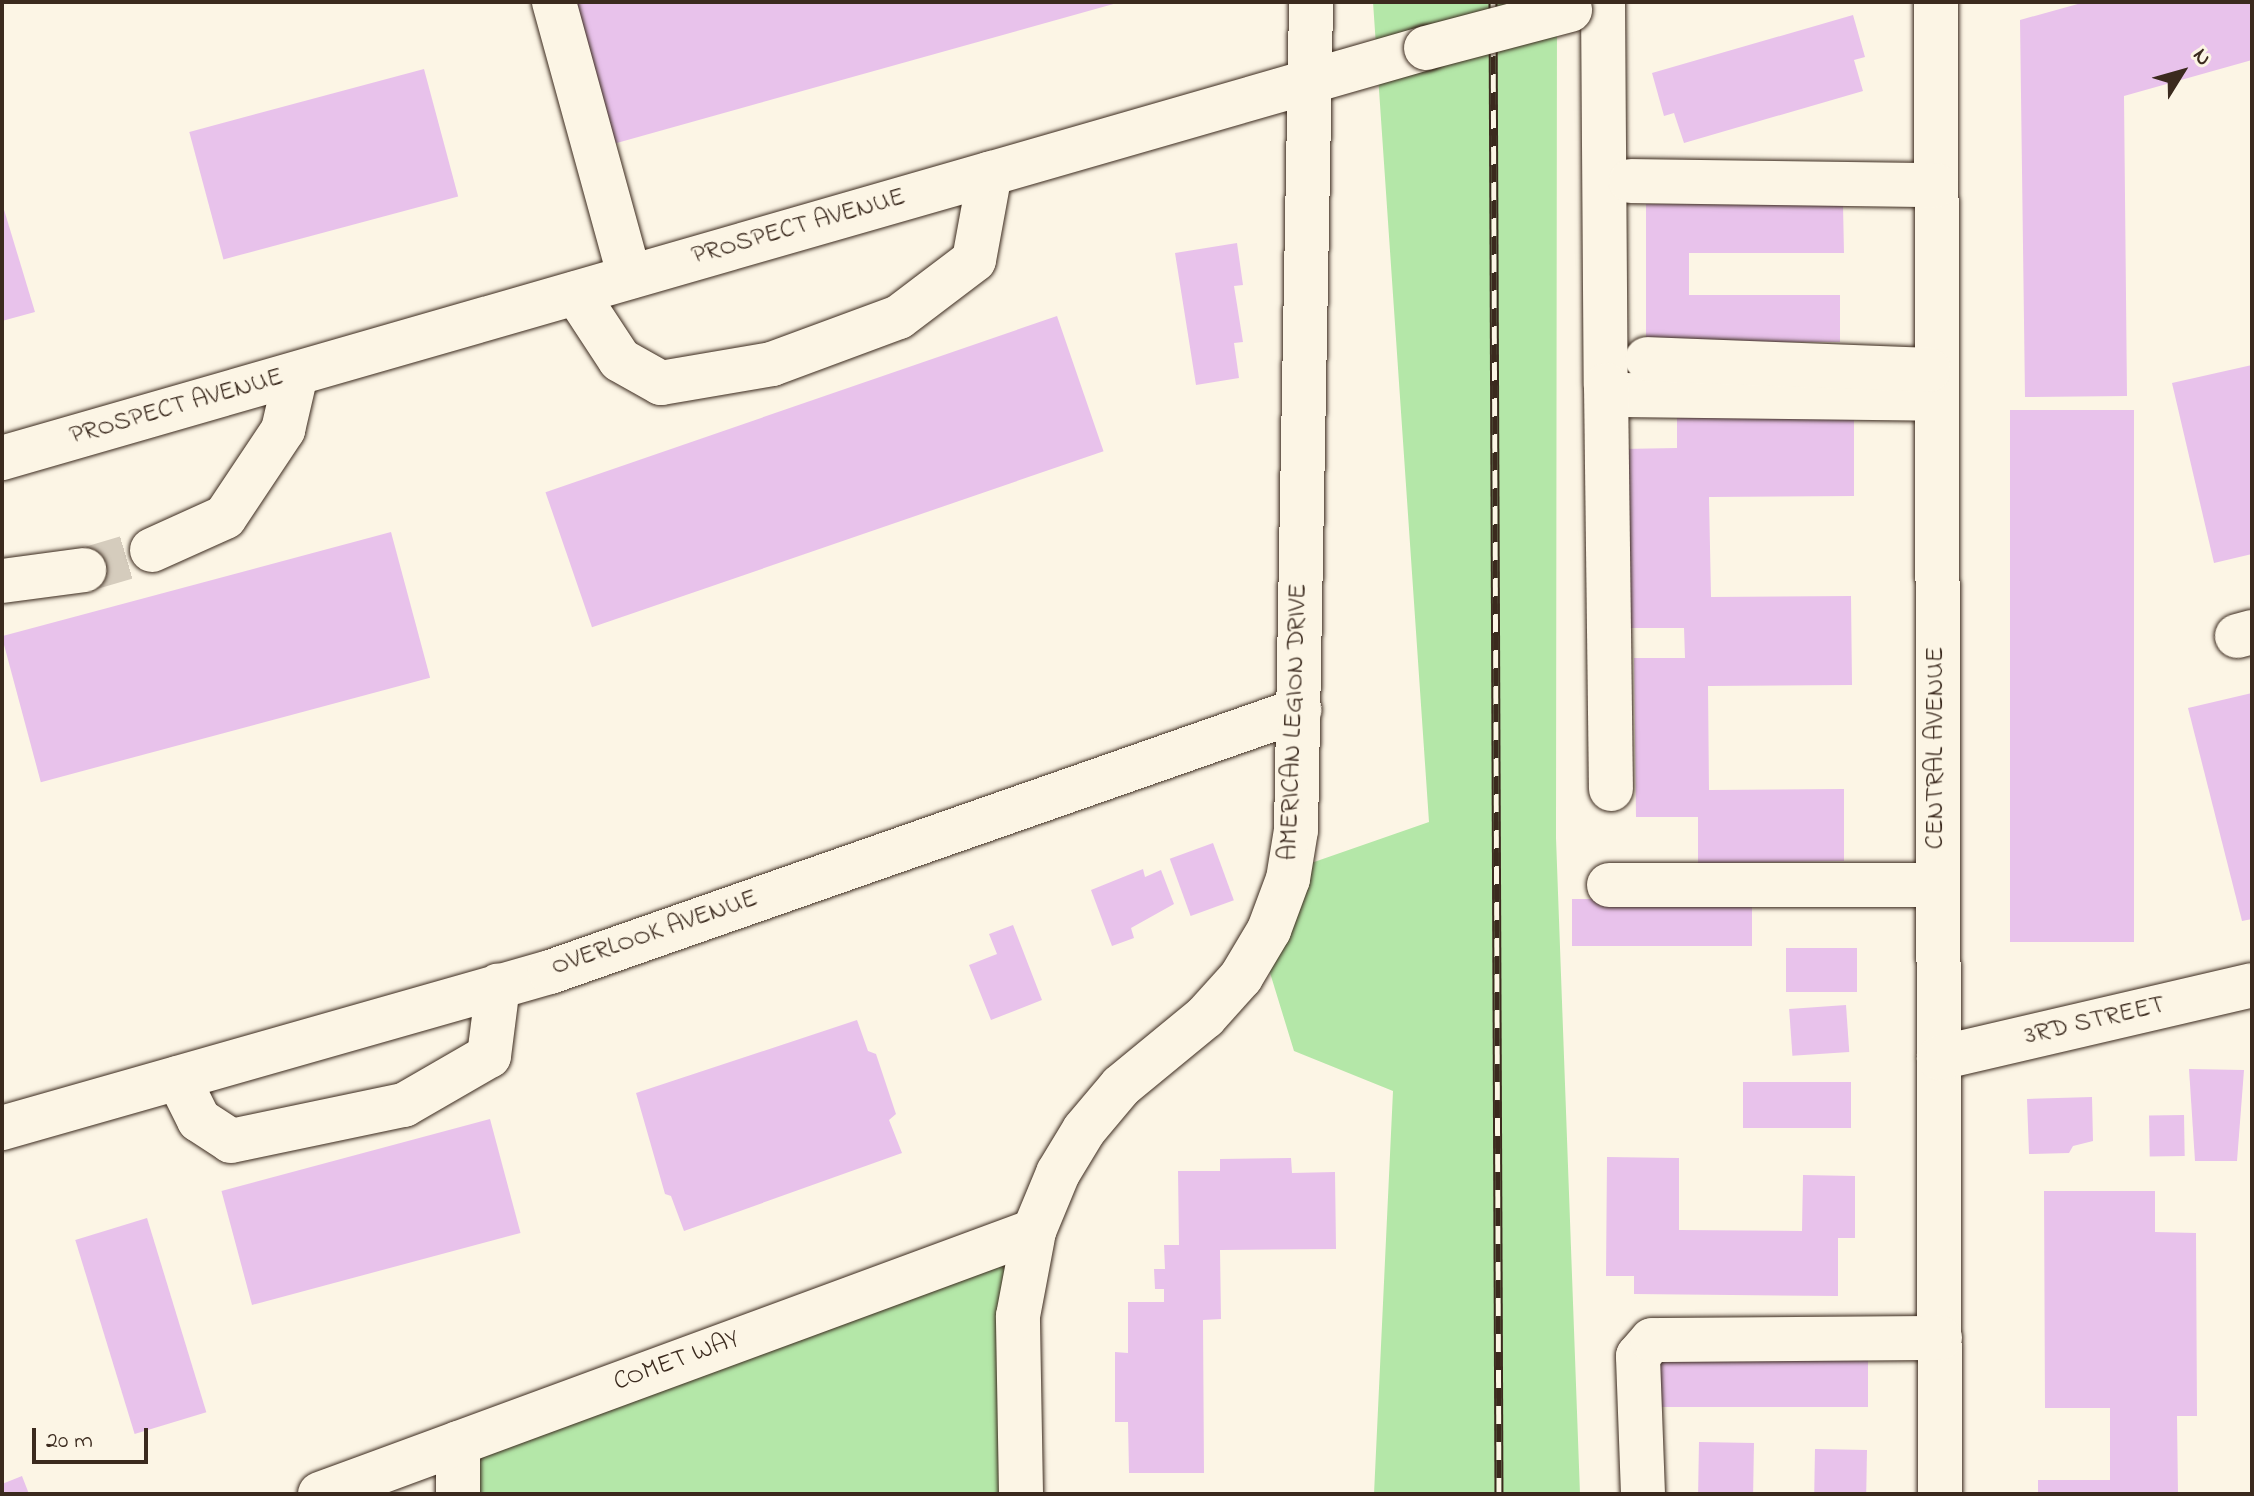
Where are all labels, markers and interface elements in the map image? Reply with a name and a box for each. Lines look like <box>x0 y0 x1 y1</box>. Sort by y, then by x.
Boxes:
north arrow <box>2142 32 2222 112</box>
text: N <box>2184 42 2218 73</box>
street label: PROSPECT AVENUE <box>689 183 909 273</box>
street label: PROSPECT AVENUE <box>67 363 287 453</box>
street label: AMERICAN LEGION DRIVE <box>1275 583 1315 861</box>
street label: CENTRAL AVENUE <box>1921 647 1953 849</box>
street label: OVERLOOK AVENUE <box>548 884 762 984</box>
street label: 3RD STREET <box>2022 991 2168 1053</box>
street label: COMET WAY <box>610 1325 744 1399</box>
scale bar <box>36 1412 152 1462</box>
text: 20 m <box>46 1424 93 1459</box>

